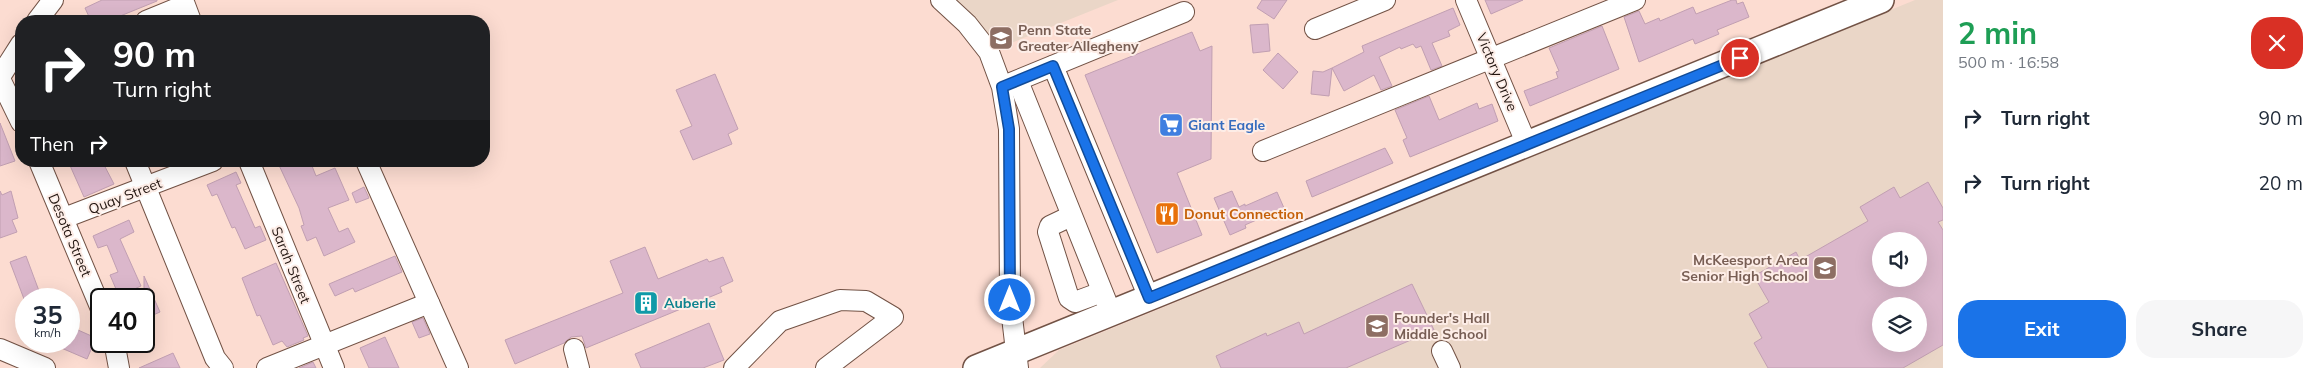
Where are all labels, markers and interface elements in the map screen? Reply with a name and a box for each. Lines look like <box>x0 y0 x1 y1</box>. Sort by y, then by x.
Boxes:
text: 2 min <box>1958 14 2037 52</box>
button: close <box>2251 17 2303 69</box>
place label: Penn State Greater Allegheny <box>1018 21 1139 55</box>
school or university icon: Penn State Greater Allegheny <box>988 25 1014 51</box>
street label: Victory Drive <box>1472 30 1522 114</box>
text: 90 m <box>113 32 196 76</box>
icon: right <box>30 35 95 100</box>
pin <box>1719 37 1761 79</box>
icon: arrive <box>1726 44 1754 72</box>
text: 500 m · 16:58 <box>1958 52 2059 72</box>
text: Turn right <box>113 75 211 103</box>
icon: right <box>1958 104 1986 132</box>
text: Turn right <box>2001 106 2090 130</box>
text: 90 m <box>2259 106 2303 130</box>
supermarket icon: Giant Eagle <box>1158 112 1184 138</box>
place label: Giant Eagle <box>1188 116 1266 134</box>
icon: right <box>84 130 112 158</box>
text: Then <box>30 132 74 156</box>
icon: right <box>1958 169 1986 197</box>
text: Turn right <box>2001 171 2090 195</box>
text: 20 m <box>2259 171 2303 195</box>
street label: Quay Street <box>86 174 164 218</box>
street label: Desota Street <box>44 191 96 279</box>
restaurant icon: Donut Connection <box>1154 201 1180 227</box>
place label: Donut Connection <box>1184 205 1304 223</box>
street label: Sarah Street <box>267 224 315 306</box>
map controls <box>1872 232 1927 352</box>
button: sound <box>1872 232 1927 287</box>
place label: McKeesport Area Senior High School <box>1681 251 1808 285</box>
school or university icon: McKeesport Area Senior High School <box>1812 255 1838 281</box>
position arrow <box>983 273 1035 325</box>
speed limit sign: 40 <box>90 288 155 353</box>
building icon: Auberle <box>633 290 659 316</box>
place label: Auberle <box>664 294 716 312</box>
button: layers <box>1872 297 1927 352</box>
text: 35 <box>32 299 63 330</box>
button: Exit <box>1958 300 2126 358</box>
button: Share <box>2136 300 2303 358</box>
place label: Founder's Hall Middle School <box>1394 309 1490 343</box>
school or university icon: Founder's Hall Middle School <box>1364 313 1390 339</box>
text: km/h <box>34 325 61 340</box>

